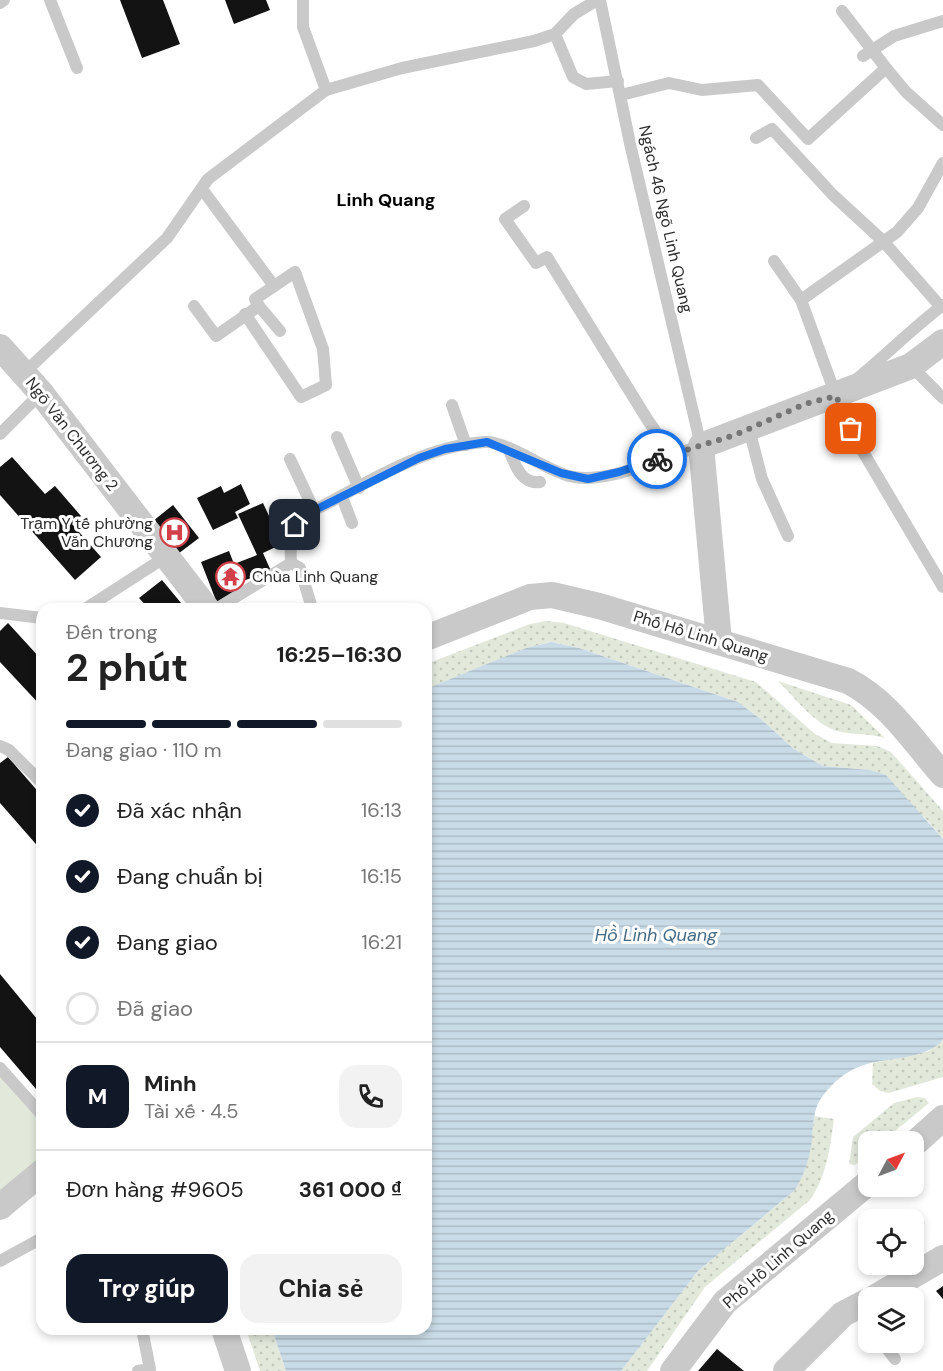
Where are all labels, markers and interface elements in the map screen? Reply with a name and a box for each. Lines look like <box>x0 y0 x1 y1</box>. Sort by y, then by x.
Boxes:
street label: Ngách 46 Ngõ Linh Quang <box>634 123 698 315</box>
district label: Linh Quang <box>336 188 436 212</box>
street label: Ngõ Văn Chương 2 <box>21 373 123 495</box>
pin <box>825 403 876 454</box>
icon: bag <box>834 412 867 445</box>
courier <box>627 429 687 489</box>
icon: bike <box>641 443 674 476</box>
pin <box>269 499 320 550</box>
icon: home <box>278 508 311 541</box>
place label: Trạm Y tế phường Văn Chương <box>20 513 153 552</box>
hospital icon: Trạm Y tế phường Văn Chương <box>158 516 190 548</box>
temple icon: Chùa Linh Quang <box>215 560 247 592</box>
place label: Chùa Linh Quang <box>252 566 378 587</box>
street label: Phố Hồ Linh Quang <box>631 605 771 667</box>
text: Đến trong <box>66 619 158 645</box>
text: 16:25–16:30 <box>276 640 402 669</box>
text: 2 phút <box>66 642 188 693</box>
text: Đang giao · 110 m <box>66 737 222 763</box>
icon: check <box>66 794 99 827</box>
text: Đã xác nhận <box>117 796 242 825</box>
text: 16:13 <box>361 797 402 823</box>
icon: check <box>66 860 99 893</box>
text: Đang chuẩn bị <box>117 862 263 891</box>
text: 16:15 <box>361 863 402 889</box>
water label: Hồ Linh Quang <box>595 923 718 947</box>
icon: check <box>66 926 99 959</box>
text: Đang giao <box>117 928 218 957</box>
text: 16:21 <box>361 929 402 955</box>
text: Đã giao <box>117 994 193 1023</box>
button: phone <box>339 1065 402 1128</box>
text: Minh <box>144 1069 197 1098</box>
text: M <box>88 1082 107 1111</box>
text: Tài xế · 4.5 <box>144 1098 239 1124</box>
north arrow <box>858 1131 924 1197</box>
map controls <box>858 1131 924 1353</box>
text: Đơn hàng #9605 <box>66 1175 244 1204</box>
text: 361 000 ₫ <box>299 1175 402 1204</box>
street label: Phố Hồ Linh Quang <box>718 1205 838 1313</box>
button: locate <box>858 1209 924 1275</box>
button: Trợ giúp <box>66 1254 228 1323</box>
button: Chia sẻ <box>240 1254 402 1323</box>
button: layers <box>858 1287 924 1353</box>

